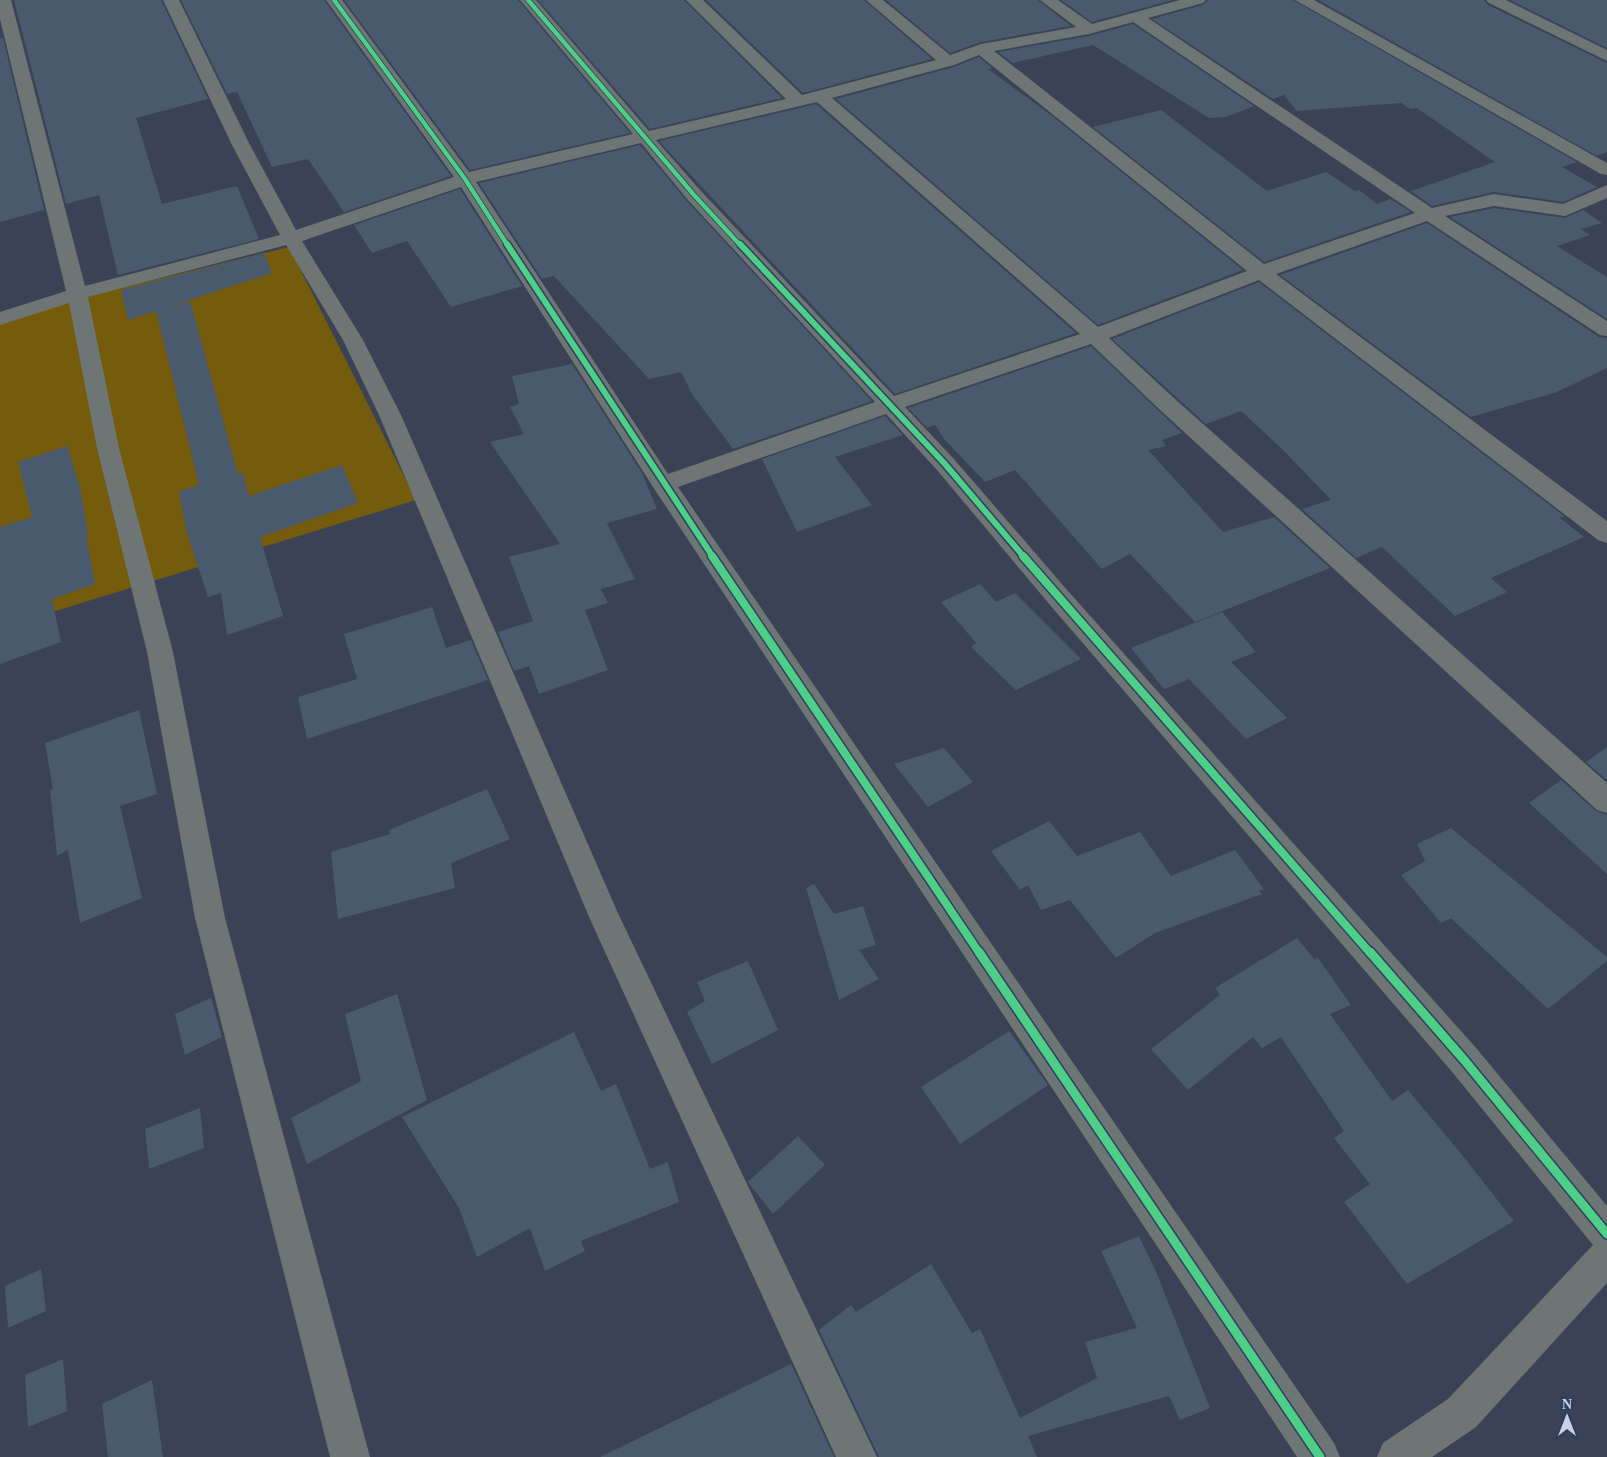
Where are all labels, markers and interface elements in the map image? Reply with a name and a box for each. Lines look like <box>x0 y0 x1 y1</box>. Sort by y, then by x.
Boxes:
north arrow <box>1542 1392 1592 1442</box>
text: N <box>1562 1397 1572 1412</box>

